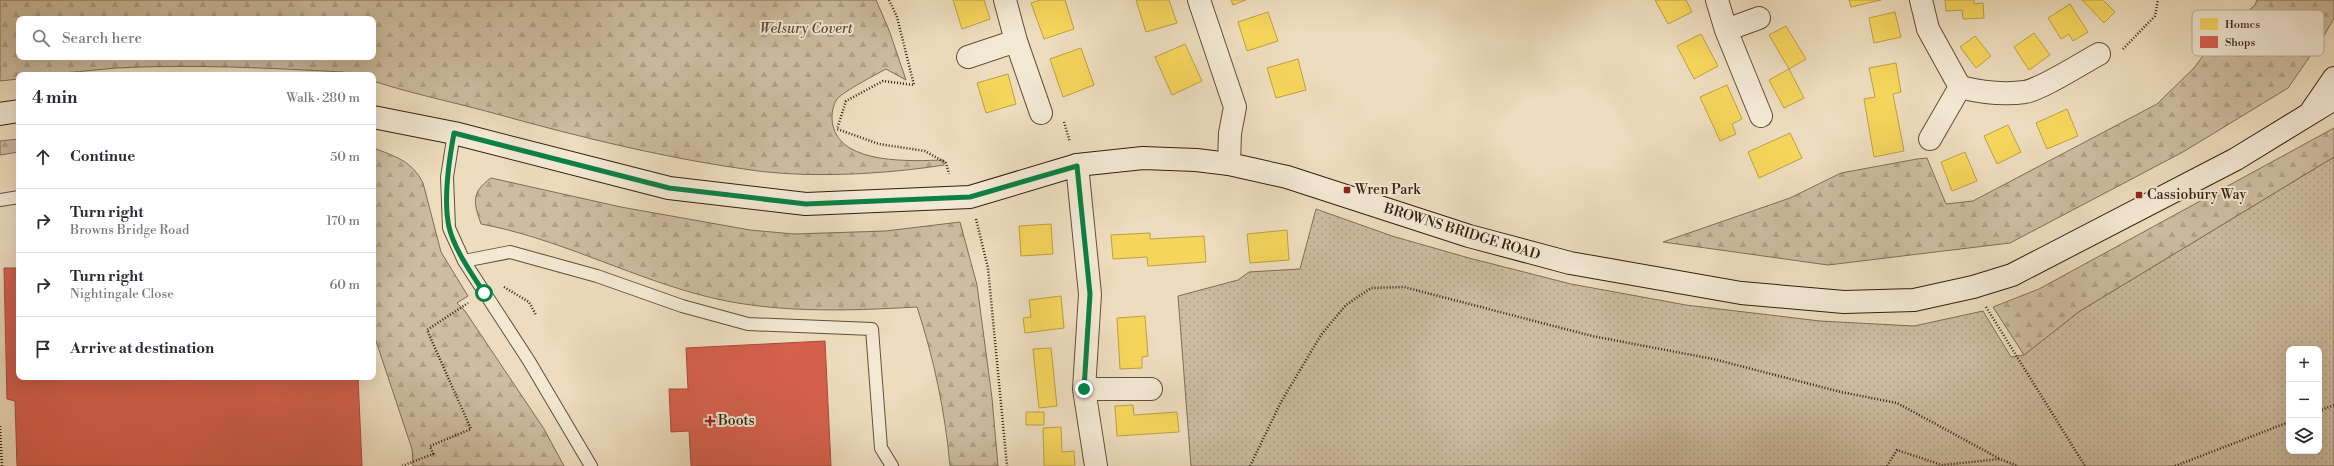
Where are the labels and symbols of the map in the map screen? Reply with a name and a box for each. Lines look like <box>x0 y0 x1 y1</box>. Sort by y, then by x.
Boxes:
legend <box>2192 10 2324 56</box>
text: Homes <box>2225 18 2260 32</box>
park label: Welsury Covert <box>760 20 853 38</box>
text: Shops <box>2225 36 2255 50</box>
place label: Wren Park <box>1354 181 1421 199</box>
marker: Wren Park <box>1342 185 1352 195</box>
place label: Cassiobury Way <box>2147 186 2246 204</box>
marker: Cassiobury Way <box>2134 190 2144 200</box>
street label: BROWNS BRIDGE ROAD <box>1381 199 1542 264</box>
route start <box>475 284 493 302</box>
route end <box>1075 380 1093 398</box>
place label: Boots <box>717 412 755 430</box>
marker: Boots <box>705 416 715 426</box>

